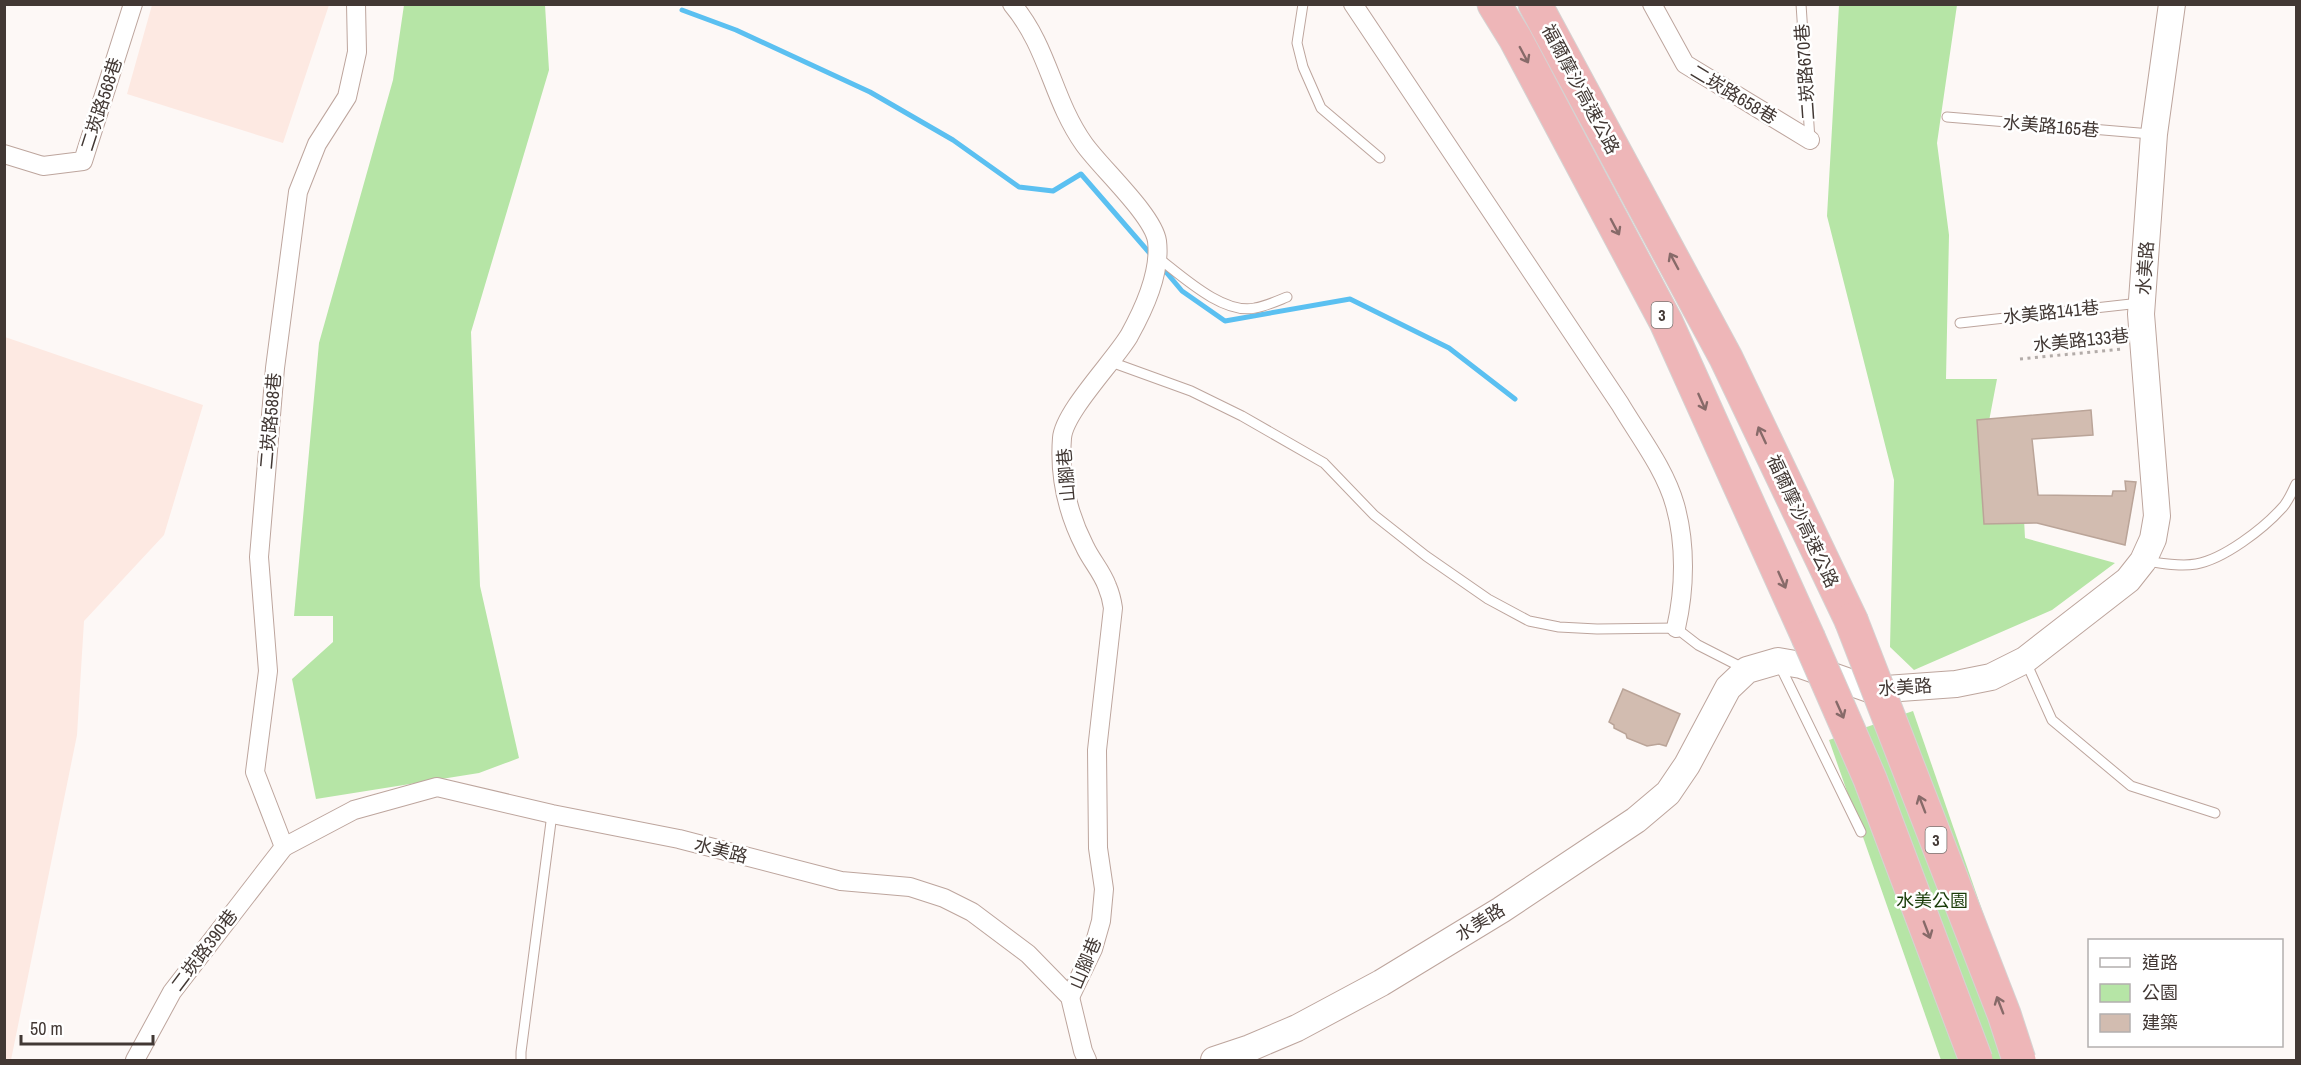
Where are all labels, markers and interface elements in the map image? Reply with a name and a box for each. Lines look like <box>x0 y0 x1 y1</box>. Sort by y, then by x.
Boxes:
street label: 福爾摩沙高速公路 <box>1536 20 1626 158</box>
street label: 二崁路670巷 <box>1789 23 1821 121</box>
one-way arrow <box>1518 46 1530 63</box>
street label: 二崁路568巷 <box>74 54 128 154</box>
street label: 二崁路658巷 <box>1686 58 1782 130</box>
street label: 水美路165巷 <box>2002 109 2100 143</box>
one-way arrow <box>1610 218 1621 236</box>
street label: 水美路 <box>2131 240 2159 296</box>
one-way arrow <box>1667 252 1679 270</box>
street label: 水美路141巷 <box>2002 295 2100 329</box>
road number: 3 <box>1652 302 1672 328</box>
street label: 水美路133巷 <box>2032 323 2130 357</box>
street label: 二崁路588巷 <box>253 372 287 470</box>
one-way arrow <box>1697 392 1708 410</box>
one-way arrow <box>1756 426 1768 444</box>
street label: 山腳巷 <box>1051 447 1081 503</box>
street label: 福爾摩沙高速公路 <box>1761 450 1845 592</box>
one-way arrow <box>1777 570 1788 588</box>
street label: 水美路 <box>1877 673 1933 701</box>
one-way arrow <box>1835 700 1846 719</box>
one-way arrow <box>1916 795 1927 814</box>
road number: 3 <box>1926 827 1946 853</box>
street label: 水美路 <box>692 831 750 869</box>
park label: 水美公園 <box>1896 888 1968 913</box>
street label: 水美路 <box>1450 897 1510 947</box>
street label: 二崁路390巷 <box>165 904 243 996</box>
one-way arrow <box>1923 920 1934 939</box>
street label: 山腳巷 <box>1063 933 1107 993</box>
legend <box>2088 939 2283 1047</box>
text: 道路 <box>2142 950 2178 975</box>
text: 公園 <box>2142 980 2178 1005</box>
one-way arrow <box>1994 996 2005 1015</box>
scale bar <box>21 1008 153 1046</box>
text: 建築 <box>2142 1010 2178 1035</box>
text: 50 m <box>30 1016 63 1041</box>

